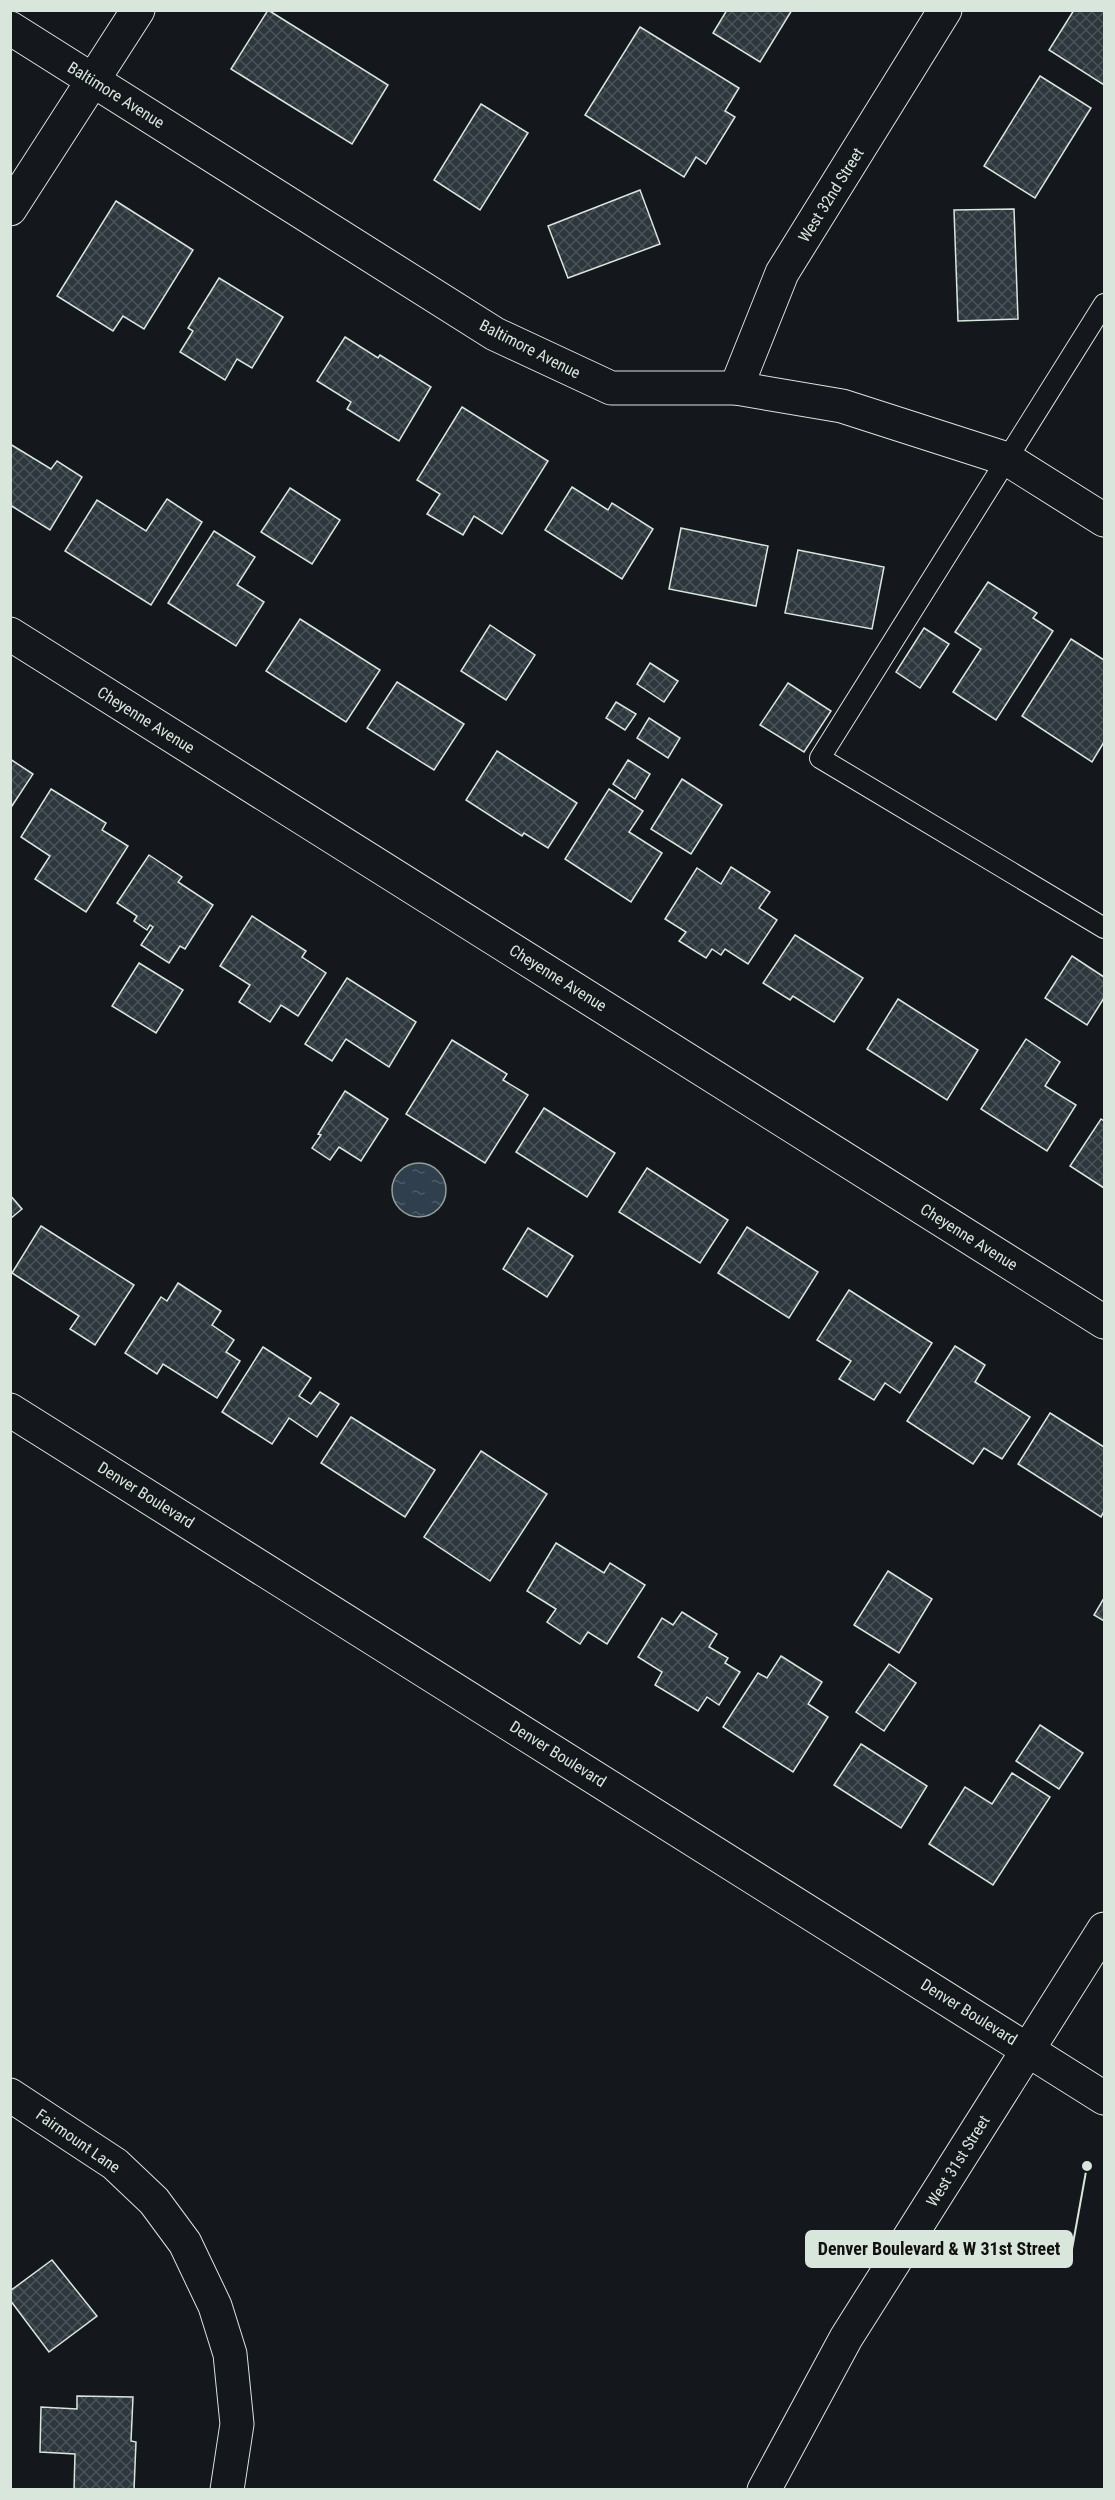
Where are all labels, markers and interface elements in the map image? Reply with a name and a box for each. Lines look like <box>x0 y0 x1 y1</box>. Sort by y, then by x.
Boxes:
street label: Baltimore Avenue <box>64 58 168 132</box>
street label: West 32nd Street <box>794 144 868 246</box>
street label: Baltimore Avenue <box>476 315 584 383</box>
street label: Cheyenne Avenue <box>94 683 198 757</box>
street label: Cheyenne Avenue <box>506 941 610 1015</box>
street label: Cheyenne Avenue <box>917 1200 1021 1274</box>
street label: Denver Boulevard <box>94 1458 198 1532</box>
street label: Denver Boulevard <box>506 1717 610 1791</box>
street label: Denver Boulevard <box>917 1975 1021 2049</box>
street label: Fairmount Lane <box>32 2105 124 2177</box>
street label: West 31st Street <box>922 2112 994 2210</box>
callout: Denver Boulevard & W 31st Street <box>806 2231 1072 2267</box>
text: Denver Boulevard & W 31st Street <box>818 2238 1061 2259</box>

